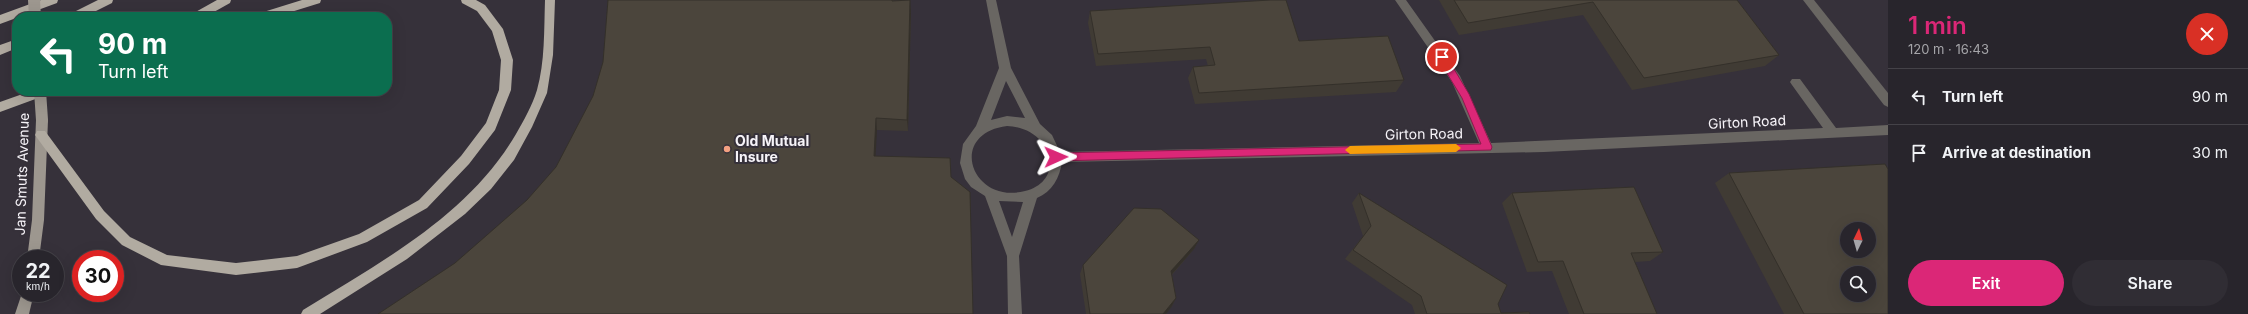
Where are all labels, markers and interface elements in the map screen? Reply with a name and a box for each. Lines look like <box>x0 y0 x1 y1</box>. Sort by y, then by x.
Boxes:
text: 1 min <box>1908 11 1967 40</box>
button: close <box>2186 13 2228 55</box>
text: 90 m <box>98 27 167 61</box>
icon: left <box>32 28 84 80</box>
pin <box>1425 40 1459 74</box>
text: 120 m · 16:43 <box>1908 41 1989 57</box>
icon: arrive <box>1431 46 1453 68</box>
text: Turn left <box>98 61 168 82</box>
icon: left <box>1908 86 1930 108</box>
text: Turn left <box>1942 87 2003 106</box>
text: 90 m <box>2192 87 2228 106</box>
street label: Girton Road <box>1708 111 1786 132</box>
street label: Jan Smuts Avenue <box>11 112 32 236</box>
street label: Girton Road <box>1385 124 1463 143</box>
place label: Old Mutual Insure <box>735 132 809 165</box>
position arrow <box>1035 136 1077 178</box>
icon: arrive <box>1908 142 1930 164</box>
text: Arrive at destination <box>1942 143 2091 162</box>
text: 30 m <box>2192 143 2228 162</box>
marker: Old Mutual Insure <box>722 144 732 154</box>
north arrow <box>1840 222 1876 258</box>
map controls <box>1840 222 1876 302</box>
speed limit sign: 30 <box>72 250 124 302</box>
text: 22 <box>25 259 51 283</box>
button: Exit <box>1908 260 2064 306</box>
button: Share <box>2072 260 2228 306</box>
button: search <box>1840 266 1876 302</box>
text: km/h <box>26 280 50 292</box>

